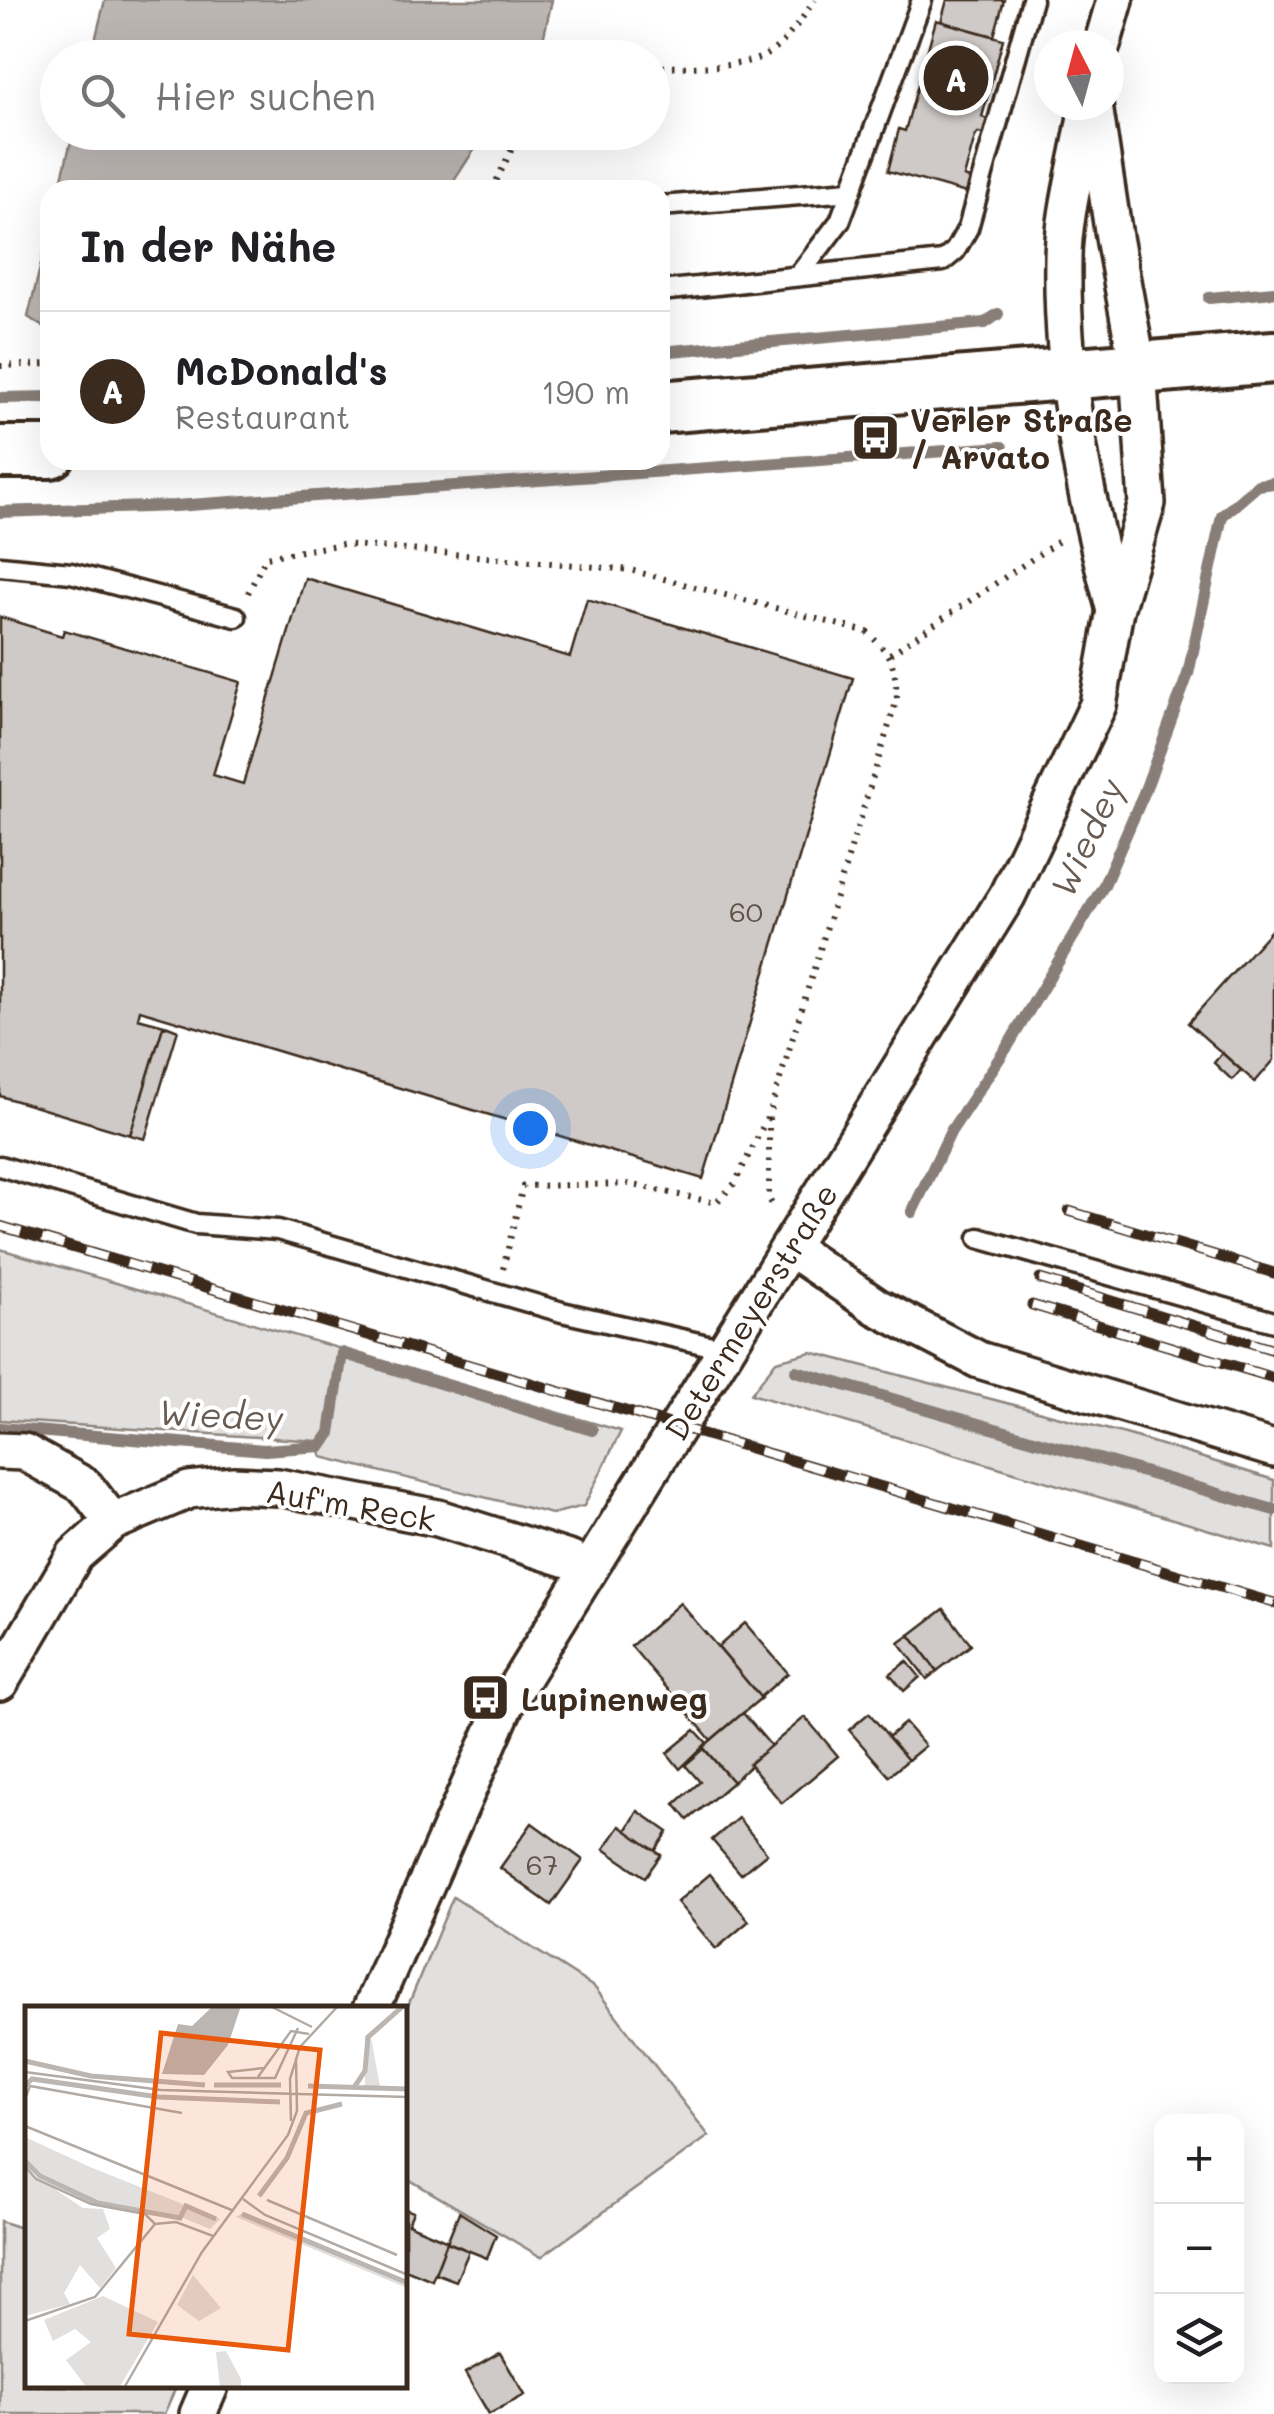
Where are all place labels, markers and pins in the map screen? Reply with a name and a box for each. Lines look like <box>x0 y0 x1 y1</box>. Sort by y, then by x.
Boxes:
pin: A <box>924 40 988 116</box>
place label: Verler Straße / Arvato <box>910 398 1133 477</box>
bus stop icon: Verler Straße / Arvato <box>849 411 901 463</box>
bus stop icon: Lupinenweg <box>460 1672 512 1724</box>
place label: Lupinenweg <box>521 1677 707 1719</box>

